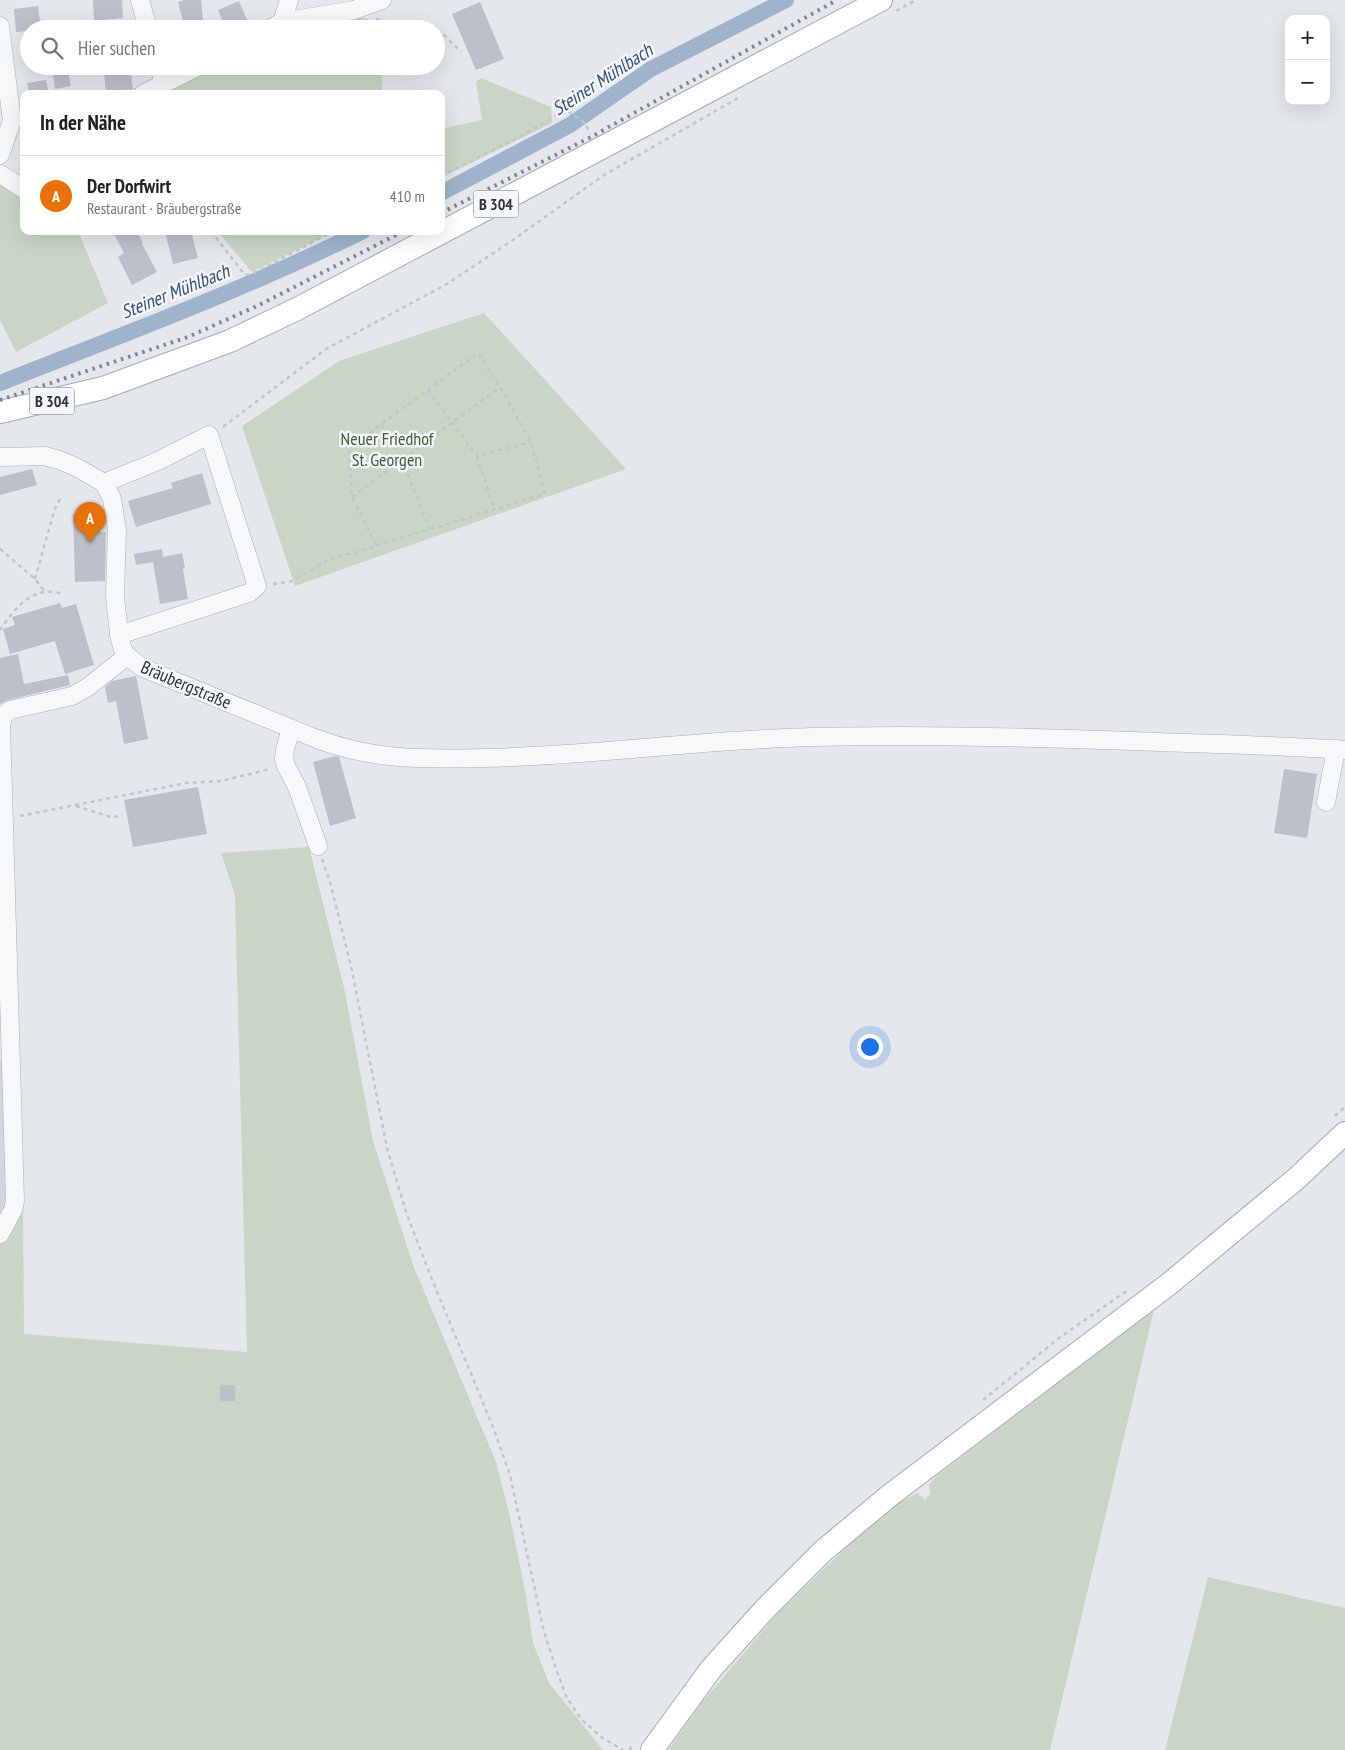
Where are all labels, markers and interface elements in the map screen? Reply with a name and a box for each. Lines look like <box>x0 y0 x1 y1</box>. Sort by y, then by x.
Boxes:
map controls <box>1285 15 1330 105</box>
button: + <box>1285 15 1330 60</box>
search box <box>20 20 445 75</box>
icon: search <box>38 34 66 62</box>
text: Hier suchen <box>78 36 155 60</box>
water label: Steiner Mühlbach <box>547 37 658 120</box>
button: − <box>1285 60 1330 105</box>
text: In der Nähe <box>40 109 126 136</box>
text: Der Dorfwirt <box>87 174 171 198</box>
text: A <box>52 186 60 206</box>
text: 410 m <box>390 186 425 206</box>
road number: B 304 <box>474 190 518 218</box>
text: Restaurant · Bräubergstraße <box>87 198 241 218</box>
water label: Steiner Mühlbach <box>117 258 234 324</box>
road number: B 304 <box>30 388 74 414</box>
park label: Neuer Friedhof St. Georgen <box>341 427 435 471</box>
pin: A <box>74 502 106 543</box>
street label: Bräubergstraße <box>138 655 235 714</box>
your location <box>857 1034 883 1060</box>

